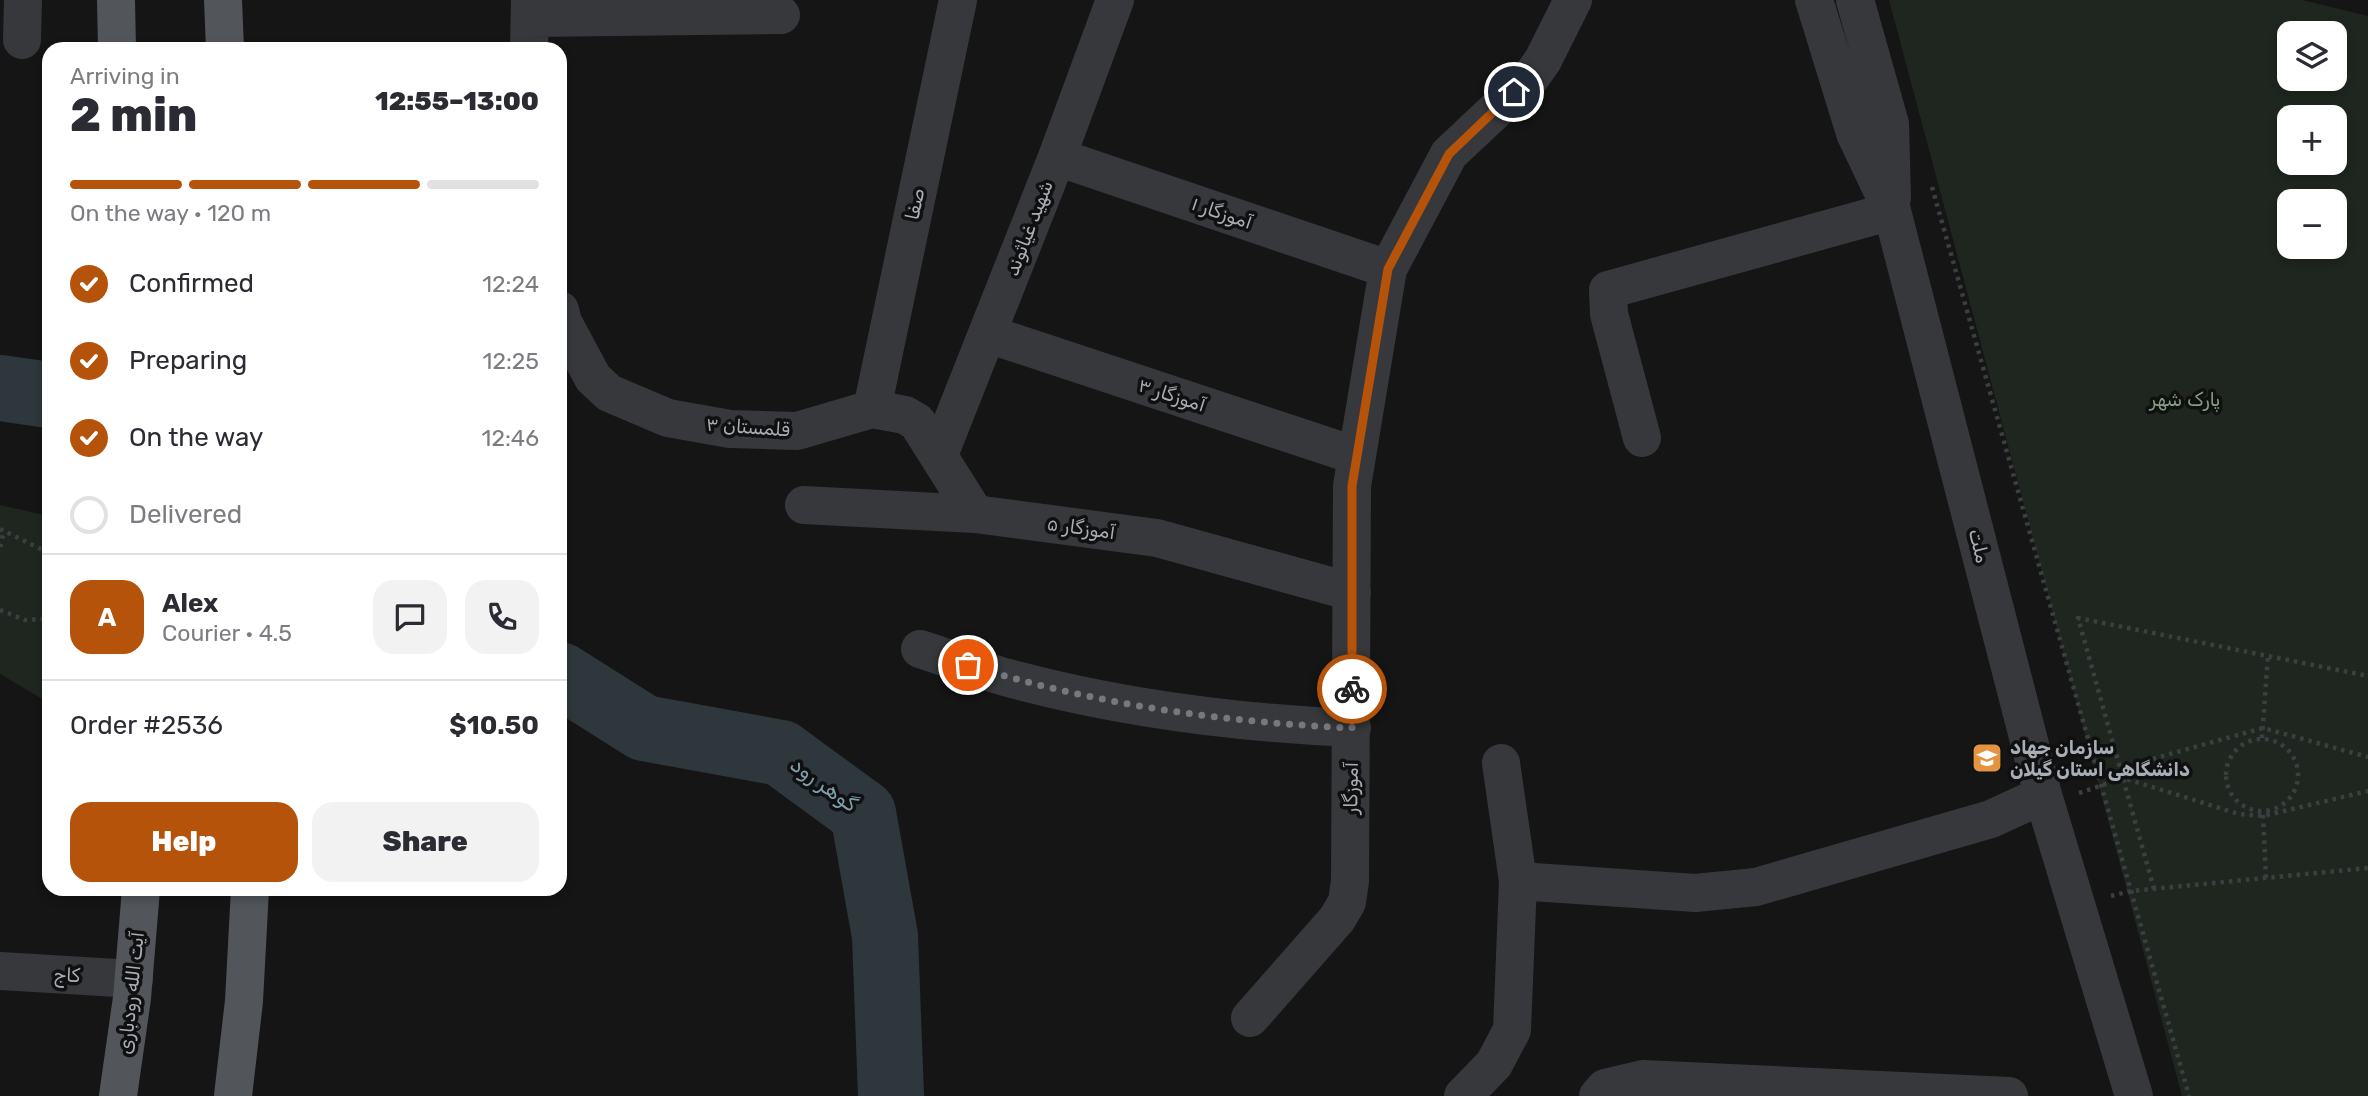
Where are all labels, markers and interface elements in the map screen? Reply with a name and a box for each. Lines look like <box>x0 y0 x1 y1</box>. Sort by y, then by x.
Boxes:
map controls <box>2277 21 2347 259</box>
button: layers <box>2277 21 2347 91</box>
text: Arriving in <box>70 62 180 90</box>
pin <box>1484 62 1544 122</box>
icon: home <box>1495 73 1533 111</box>
text: 12:55–13:00 <box>375 86 539 117</box>
text: 2 min <box>70 88 197 143</box>
button: + <box>2277 105 2347 175</box>
street label: شهید غیاثوند <box>1000 177 1058 279</box>
street label: صفا <box>900 186 930 222</box>
button: − <box>2277 189 2347 259</box>
street label: آموزگار ۱ <box>1189 192 1256 234</box>
text: On the way · 120 m <box>70 199 271 227</box>
icon: check <box>70 265 108 303</box>
text: Confirmed <box>129 268 254 299</box>
text: 12:24 <box>482 270 539 298</box>
icon: check <box>70 342 108 380</box>
text: Preparing <box>129 345 247 376</box>
text: 12:25 <box>483 347 539 375</box>
street label: آموزگار ۳ <box>1136 373 1209 417</box>
park label: پارک شهر <box>2149 388 2220 413</box>
street label: قلمستان ۳ <box>705 413 791 441</box>
icon: check <box>70 419 108 457</box>
text: On the way <box>129 422 263 453</box>
text: 12:46 <box>482 424 539 452</box>
text: Delivered <box>129 499 242 530</box>
street label: آموزگار ۵ <box>1045 512 1117 544</box>
street label: ملت <box>1964 526 1994 566</box>
button: chat <box>373 580 447 654</box>
button: phone <box>465 580 539 654</box>
text: Alex <box>162 588 218 619</box>
text: A <box>98 602 116 633</box>
text: Courier · 4.5 <box>162 619 292 647</box>
pin <box>938 635 998 695</box>
icon: bag <box>949 646 987 684</box>
courier <box>1317 654 1387 724</box>
icon: bike <box>1333 670 1371 708</box>
text: Order #2536 <box>70 710 223 741</box>
text: $10.50 <box>449 710 539 741</box>
place label: سازمان جهاد دانشگاهی استان گیلان <box>2010 736 2190 781</box>
school or university icon: سازمان جهاد دانشگاهی استان گیلان <box>1970 741 2004 775</box>
water label: گوهر رود <box>785 751 863 818</box>
street label: آموزگار <box>1339 761 1363 815</box>
button: Help <box>70 802 298 882</box>
button: Share <box>312 802 539 882</box>
street label: آیت الله رودباری <box>113 930 149 1055</box>
street label: کاج <box>53 963 81 989</box>

